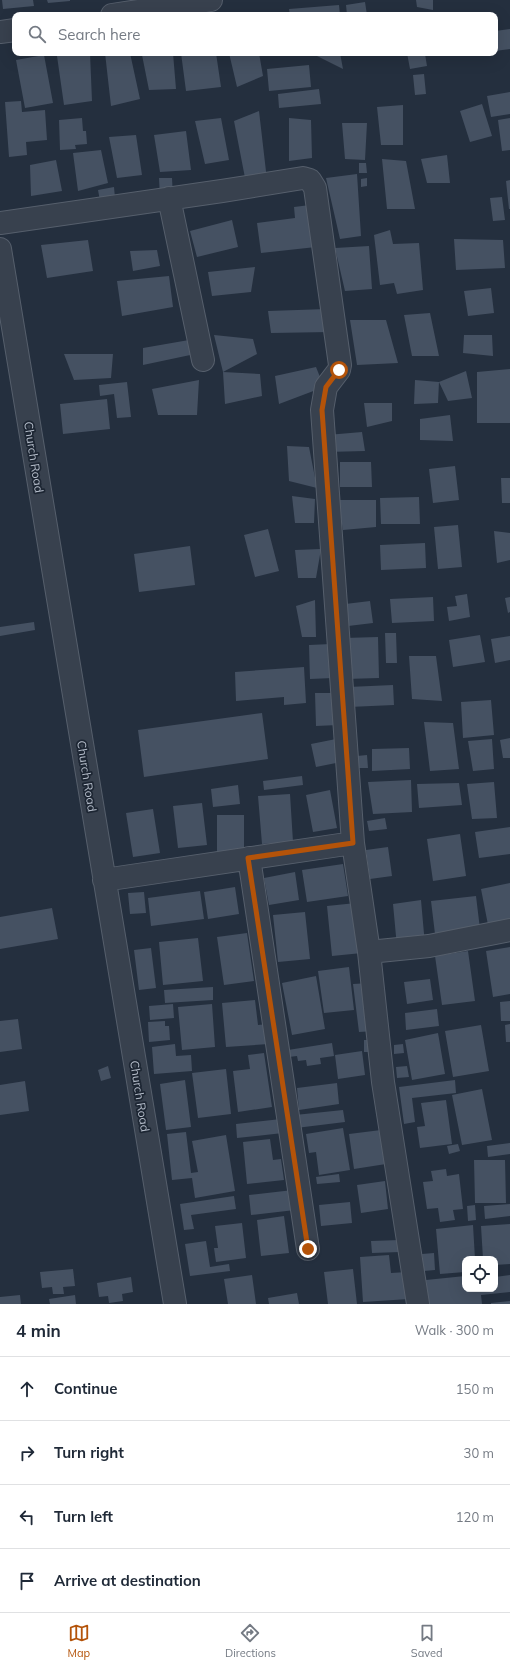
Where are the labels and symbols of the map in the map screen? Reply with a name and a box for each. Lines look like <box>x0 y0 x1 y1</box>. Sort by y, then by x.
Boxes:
route start <box>330 361 348 379</box>
street label: Church Road <box>21 420 47 494</box>
street label: Church Road <box>74 739 100 813</box>
street label: Church Road <box>127 1059 153 1133</box>
route end <box>299 1240 317 1258</box>

